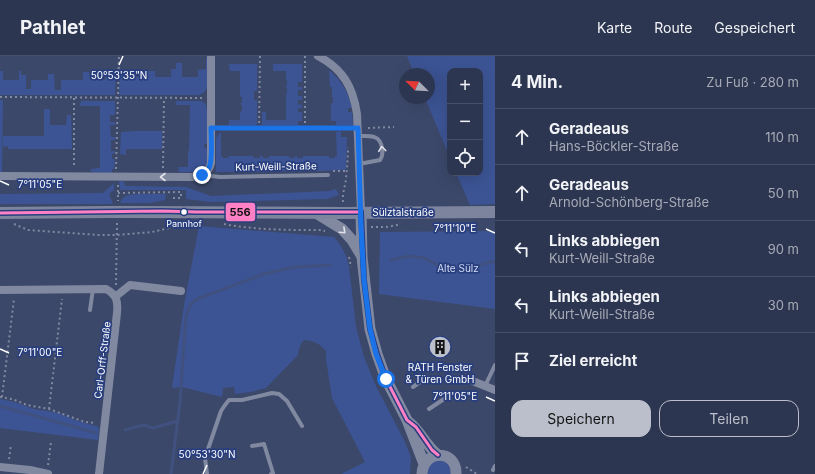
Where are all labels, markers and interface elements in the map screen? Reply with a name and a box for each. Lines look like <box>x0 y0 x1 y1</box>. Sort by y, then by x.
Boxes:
text: Pathlet <box>20 16 85 39</box>
text: Karte <box>597 19 632 36</box>
text: Route <box>654 19 692 36</box>
text: Gespeichert <box>714 19 795 36</box>
north arrow <box>399 68 435 104</box>
map controls <box>447 68 483 176</box>
button: + <box>447 68 483 104</box>
text: 50°53'35"N <box>91 69 147 81</box>
text: 4 Min. <box>511 72 563 92</box>
text: Zu Fuß · 280 m <box>706 74 799 90</box>
button: − <box>447 104 483 140</box>
text: Geradeaus <box>549 119 629 138</box>
icon: ahead <box>511 126 533 148</box>
text: 110 m <box>765 129 799 145</box>
text: Hans-Böckler-Straße <box>549 138 679 154</box>
button: locate <box>447 140 483 176</box>
one-way arrow <box>378 146 387 152</box>
street label: Kurt-Weill-Straße <box>235 159 317 173</box>
route end <box>193 166 211 184</box>
one-way arrow <box>160 173 166 181</box>
text: Geradeaus <box>549 175 629 194</box>
text: 7°11'05"E <box>18 178 62 190</box>
icon: ahead <box>511 182 533 204</box>
text: 50 m <box>768 185 799 201</box>
text: Arnold-Schönberg-Straße <box>549 194 709 210</box>
line badge: 556 <box>225 202 256 222</box>
text: 556 <box>229 205 251 219</box>
street label: Sülztalstraße <box>372 206 434 218</box>
marker: Pannhof <box>179 207 189 217</box>
place label: Pannhof <box>166 218 202 229</box>
text: 7°11'10"E <box>434 222 476 234</box>
one-way arrow <box>338 226 346 234</box>
text: Links abbiegen <box>549 231 660 250</box>
icon: left <box>511 238 533 260</box>
text: 90 m <box>768 241 799 257</box>
text: Kurt-Weill-Straße <box>549 250 655 266</box>
park label: Alte Sülz <box>437 262 479 274</box>
text: Links abbiegen <box>549 287 660 306</box>
icon: left <box>511 294 533 316</box>
text: 30 m <box>768 297 799 313</box>
text: Kurt-Weill-Straße <box>549 306 655 322</box>
street label: Carl-Orff-Straße <box>91 320 113 399</box>
building icon: RATH Fenster & Türen GmbH <box>427 334 453 360</box>
text: 7°11'00"E <box>18 346 62 358</box>
icon: arrive <box>511 350 533 372</box>
text: Ziel erreicht <box>549 351 637 370</box>
place label: RATH Fenster & Türen GmbH <box>405 361 475 385</box>
route start <box>377 370 395 388</box>
text: 7°11'05"E <box>433 390 477 402</box>
button: Speichern <box>511 400 651 437</box>
button: Teilen <box>659 400 799 437</box>
text: 50°53'30"N <box>179 448 235 460</box>

